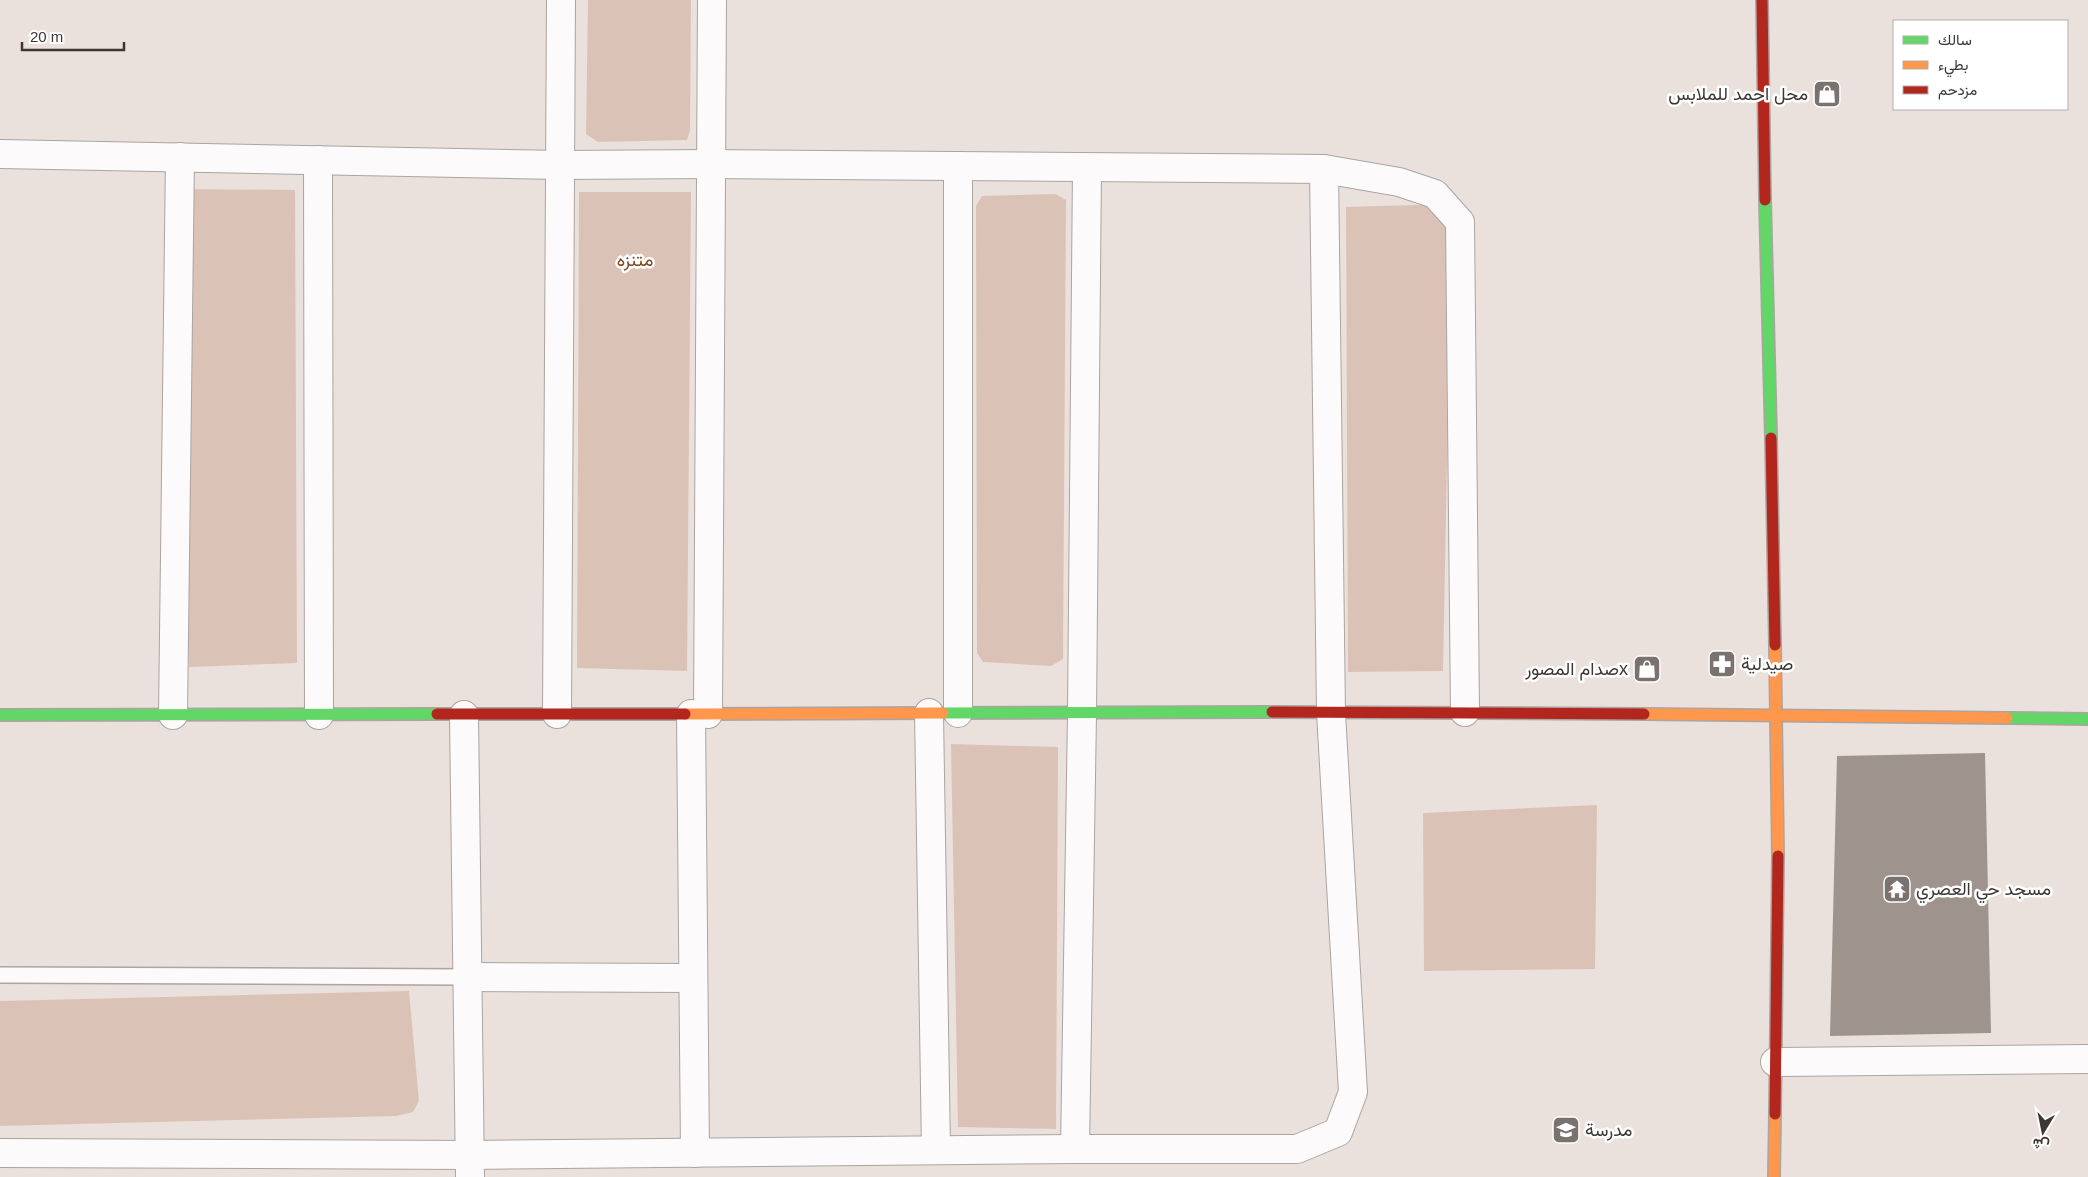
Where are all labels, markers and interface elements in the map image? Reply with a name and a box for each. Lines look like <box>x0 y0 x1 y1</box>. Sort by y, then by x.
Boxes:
scale bar <box>22 20 125 52</box>
legend <box>1893 20 2068 110</box>
text: 20 m <box>30 28 63 45</box>
text: سالك <box>1938 31 1972 48</box>
text: بطيء <box>1938 56 1968 78</box>
shop icon: محل احمد للملابس <box>1812 79 1842 109</box>
text: مزدحم <box>1938 81 1977 100</box>
place label: محل احمد للملابس <box>1668 84 1808 105</box>
park label: متنزه <box>617 250 653 271</box>
pharmacy icon: صيدلية <box>1707 649 1737 679</box>
shop icon: صدام المصورx <box>1632 654 1662 684</box>
place label: صيدلية <box>1741 654 1793 674</box>
place label: صدام المصورx <box>1524 659 1628 681</box>
temple icon: مسجد حي العصري <box>1882 874 1912 904</box>
place label: مسجد حي العصري <box>1916 879 2051 904</box>
north arrow <box>2018 1107 2068 1157</box>
school or university icon: مدرسة <box>1551 1115 1581 1145</box>
place label: مدرسة <box>1585 1120 1632 1141</box>
text: ش <box>2031 1134 2051 1154</box>

